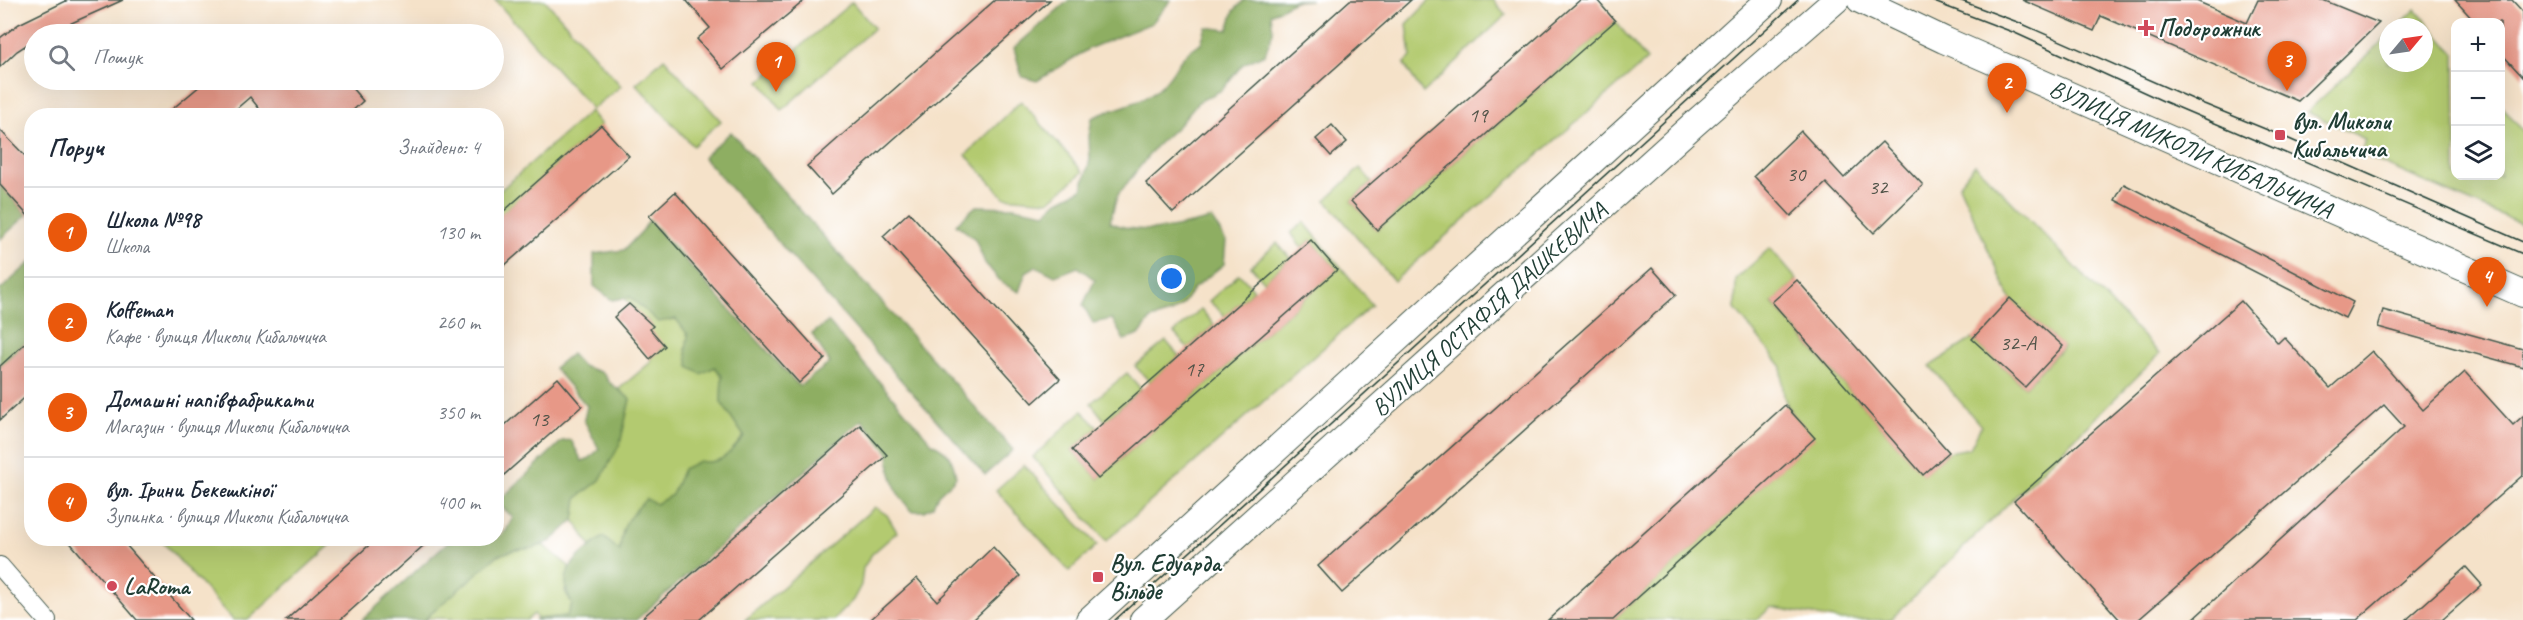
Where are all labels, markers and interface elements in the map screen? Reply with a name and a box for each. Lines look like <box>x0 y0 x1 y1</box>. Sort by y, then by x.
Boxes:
place label: Подорожник <box>2158 13 2262 43</box>
north arrow <box>2379 18 2433 72</box>
map controls <box>2451 18 2505 180</box>
button: + <box>2451 18 2505 72</box>
marker: Подорожник <box>2139 21 2153 35</box>
search box <box>24 24 504 90</box>
icon: search <box>45 41 78 74</box>
pin: 1 <box>756 42 796 92</box>
pin: 3 <box>2268 42 2306 91</box>
text: Пошук <box>93 43 142 71</box>
pin: 2 <box>1988 63 2026 113</box>
button: − <box>2451 72 2505 126</box>
street label: ВУЛИЦЯ МИКОЛИ КИБАЛЬЧИЧА <box>2045 73 2338 225</box>
house number: 19 <box>1469 102 1489 128</box>
place label: вул. Миколи Кибальчича <box>2292 106 2393 164</box>
button: layers <box>2451 126 2505 180</box>
marker: вул. Миколи Кибальчича <box>2273 128 2287 142</box>
text: Поруч <box>48 131 104 164</box>
text: Знайдено: 4 <box>398 135 480 160</box>
house number: 30 <box>1787 161 1807 187</box>
house number: 32 <box>1869 174 1889 200</box>
street label: ВУЛИЦЯ ОСТАФІЯ ДАШКЕВИЧА <box>1365 195 1614 423</box>
text: Школа №98 <box>105 206 201 234</box>
text: 1 <box>63 220 72 245</box>
text: 130 m <box>437 220 480 245</box>
text: Школа <box>105 234 149 259</box>
pin: 4 <box>2468 258 2506 307</box>
your location <box>1157 264 1186 293</box>
text: Koffeman <box>105 296 173 324</box>
text: 2 <box>63 310 72 335</box>
text: 260 m <box>437 310 480 335</box>
text: Кафе · вулиця Миколи Кибальчича <box>105 324 326 349</box>
house number: 32-А <box>2000 330 2038 356</box>
house number: 17 <box>1185 356 1205 382</box>
text: Домашні напівфабрикати <box>105 386 313 414</box>
text: 3 <box>63 400 72 425</box>
text: 350 m <box>437 400 480 425</box>
house number: 13 <box>530 406 550 432</box>
text: Магазин · вулиця Миколи Кибальчича <box>105 414 349 439</box>
text: вул. Ірини Бекешкіної <box>105 476 273 504</box>
text: 4 <box>63 490 72 515</box>
text: 400 m <box>437 490 480 515</box>
text: Зупинка · вулиця Миколи Кибальчича <box>105 504 348 529</box>
place label: Вул. Едуарда Вільде <box>1110 548 1223 606</box>
marker: Вул. Едуарда Вільде <box>1091 570 1105 584</box>
place label: LaRoma <box>124 571 191 601</box>
marker: LaRoma <box>105 579 119 593</box>

